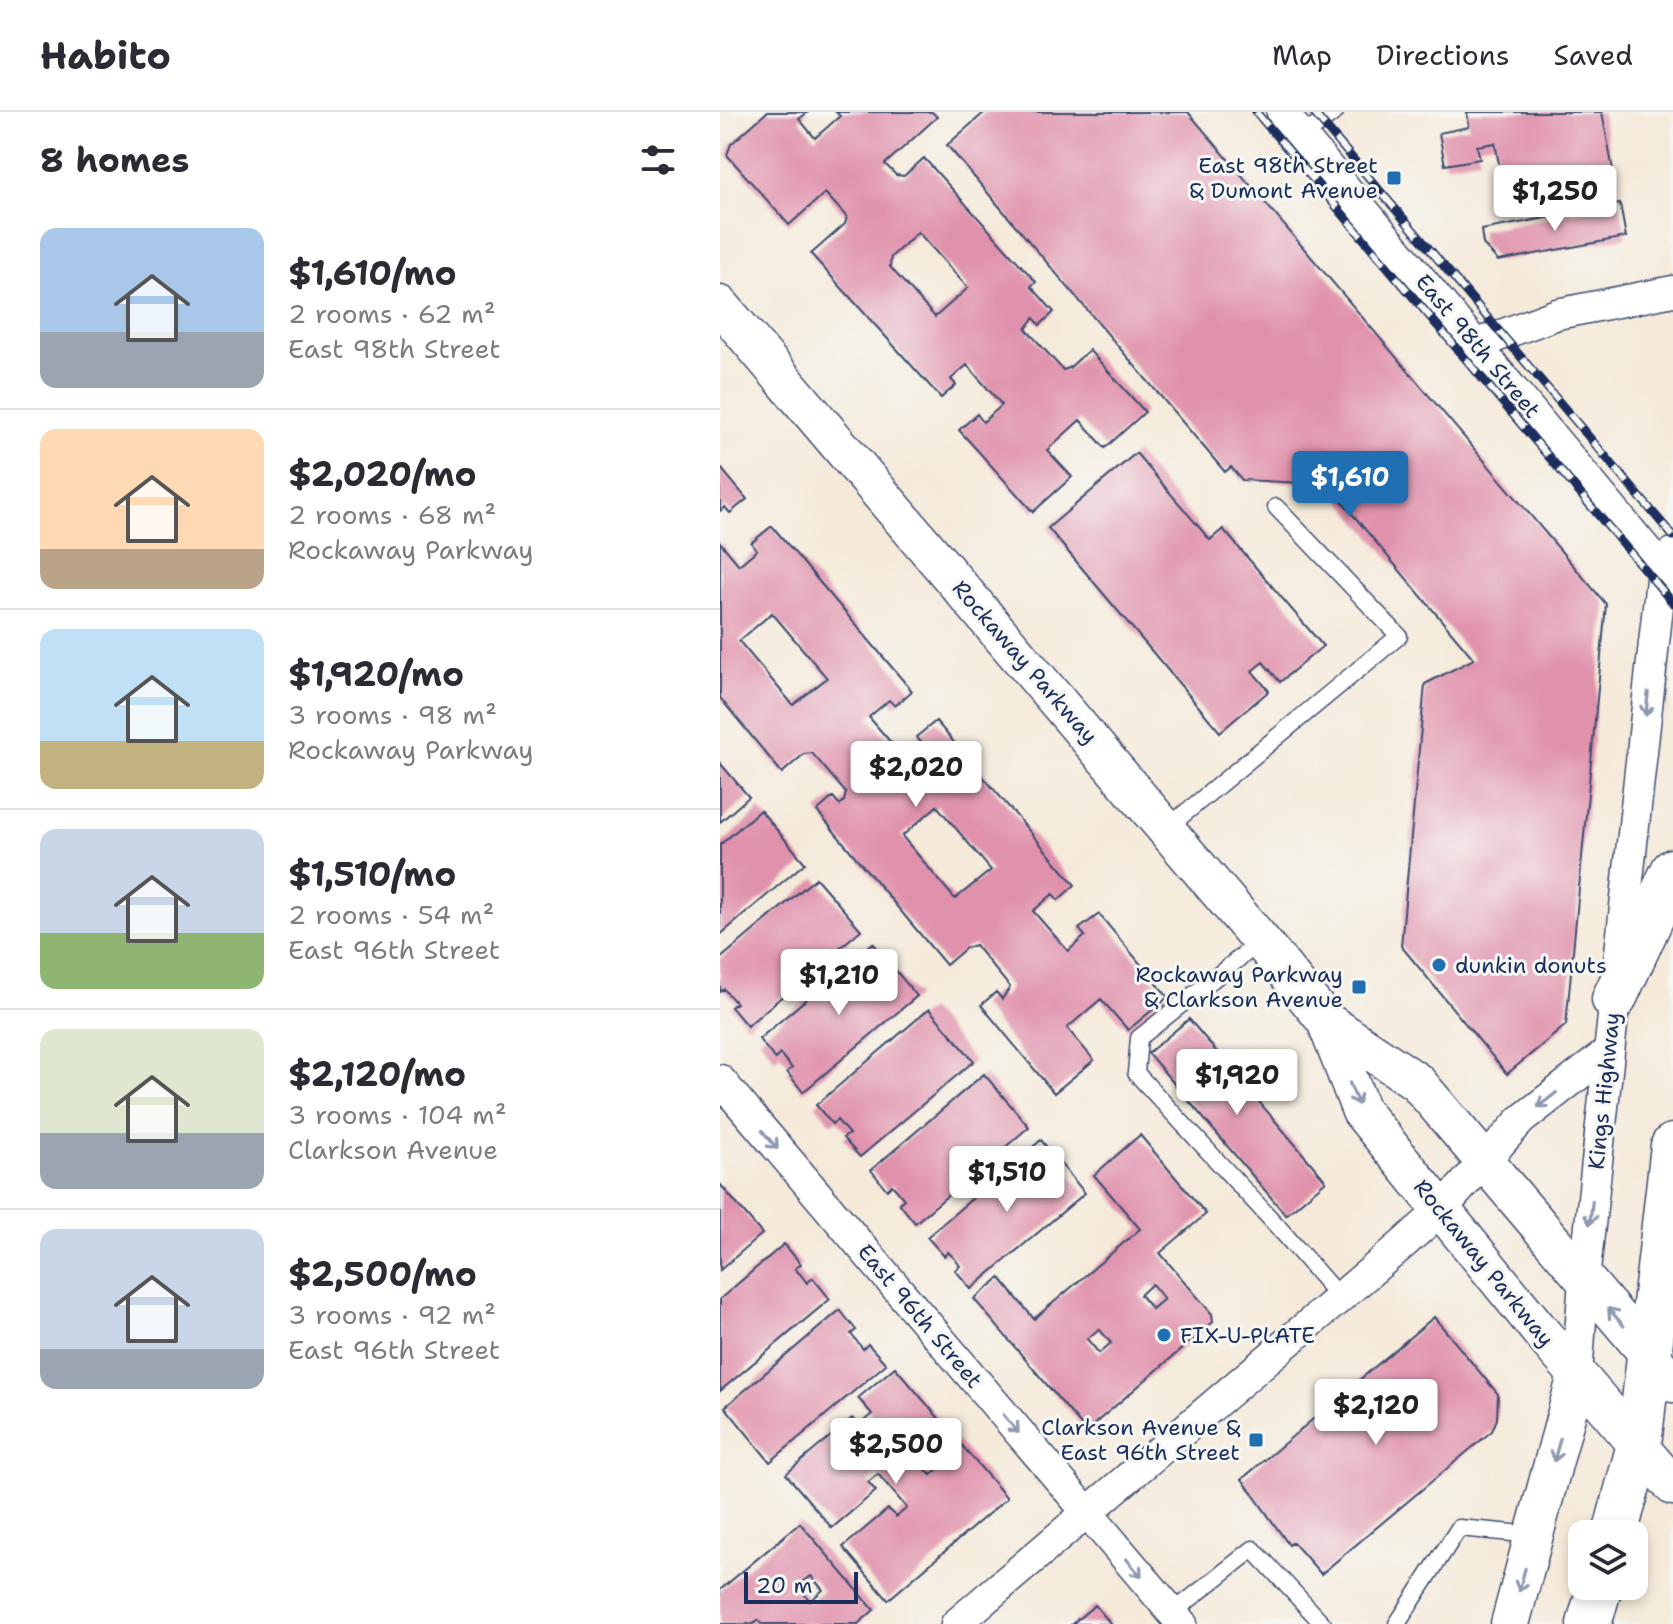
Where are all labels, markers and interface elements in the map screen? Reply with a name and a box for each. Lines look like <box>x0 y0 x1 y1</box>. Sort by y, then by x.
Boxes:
text: Habito <box>40 30 171 81</box>
text: Map <box>1272 36 1332 74</box>
text: Directions <box>1376 36 1510 74</box>
text: Saved <box>1554 36 1633 74</box>
text: 8 homes <box>40 137 189 183</box>
icon: filters <box>636 138 680 182</box>
place label: East 98th Street & Dumont Avenue <box>1190 151 1378 205</box>
pin: $1,250 <box>1490 165 1620 233</box>
marker: East 98th Street & Dumont Avenue <box>1385 169 1403 187</box>
text: $1,250 <box>1512 173 1598 208</box>
text: $1,610/mo <box>288 250 457 296</box>
icon: home <box>104 260 200 356</box>
street label: East 98th Street <box>1409 268 1547 424</box>
text: 2 rooms · 62 m² <box>288 296 496 331</box>
text: East 98th Street <box>288 331 501 366</box>
text: $2,020/mo <box>288 451 477 497</box>
pin: $1,610 <box>1285 451 1415 519</box>
text: $1,610 <box>1310 459 1390 494</box>
icon: home <box>104 461 200 557</box>
text: 2 rooms · 68 m² <box>288 497 496 532</box>
text: Rockaway Parkway <box>288 532 533 567</box>
street label: Rockaway Parkway <box>946 574 1104 750</box>
text: $1,920/mo <box>288 651 464 697</box>
icon: home <box>104 661 200 757</box>
one-way arrow <box>1639 690 1654 716</box>
text: 3 rooms · 98 m² <box>288 697 497 732</box>
text: Rockaway Parkway <box>288 732 533 767</box>
pin: $2,020 <box>851 741 981 809</box>
text: $2,020 <box>869 749 963 784</box>
text: $1,510/mo <box>288 851 456 897</box>
icon: home <box>104 861 200 957</box>
text: 2 rooms · 54 m² <box>288 897 494 932</box>
text: East 96th Street <box>288 932 500 967</box>
pin: $1,210 <box>774 949 904 1017</box>
place label: dunkin donuts <box>1455 951 1607 980</box>
marker: dunkin donuts <box>1430 956 1448 974</box>
text: $1,210 <box>799 957 879 992</box>
place label: Rockaway Parkway & Clarkson Avenue <box>1135 960 1343 1014</box>
marker: Rockaway Parkway & Clarkson Avenue <box>1350 978 1368 996</box>
street label: Kings Highway <box>1581 1011 1627 1171</box>
pin: $1,920 <box>1172 1049 1302 1117</box>
text: $2,120/mo <box>288 1051 466 1097</box>
text: $1,920 <box>1194 1057 1280 1092</box>
icon: home <box>104 1061 200 1157</box>
one-way arrow <box>1348 1081 1363 1106</box>
one-way arrow <box>1537 1091 1558 1108</box>
text: 3 rooms · 104 m² <box>288 1097 507 1132</box>
one-way arrow <box>761 1129 779 1150</box>
text: Clarkson Avenue <box>288 1132 498 1167</box>
pin: $1,510 <box>942 1146 1072 1214</box>
text: $1,510 <box>967 1154 1047 1189</box>
street label: Rockaway Parkway <box>1407 1173 1561 1353</box>
one-way arrow <box>1584 1199 1599 1226</box>
street label: East 96th Street <box>851 1238 989 1394</box>
text: $2,500/mo <box>288 1251 477 1297</box>
icon: home <box>104 1261 200 1357</box>
text: 3 rooms · 92 m² <box>288 1297 496 1332</box>
one-way arrow <box>1607 1308 1625 1328</box>
place label: FIX-U-PLATE <box>1180 1321 1315 1350</box>
marker: FIX-U-PLATE <box>1155 1326 1173 1344</box>
text: East 96th Street <box>288 1332 500 1367</box>
pin: $2,120 <box>1311 1379 1441 1447</box>
text: $2,120 <box>1333 1387 1419 1422</box>
one-way arrow <box>1002 1413 1020 1433</box>
place label: Clarkson Avenue & East 96th Street <box>1041 1413 1241 1467</box>
pin: $2,500 <box>831 1418 961 1486</box>
text: $2,500 <box>848 1426 944 1461</box>
marker: Clarkson Avenue & East 96th Street <box>1247 1431 1265 1449</box>
one-way arrow <box>1548 1437 1563 1463</box>
map controls <box>1568 1520 1648 1600</box>
button: layers <box>1568 1520 1648 1600</box>
one-way arrow <box>1125 1557 1143 1578</box>
one-way arrow <box>1513 1566 1528 1592</box>
scale bar <box>744 1568 858 1604</box>
text: 20 m <box>756 1571 813 1600</box>

